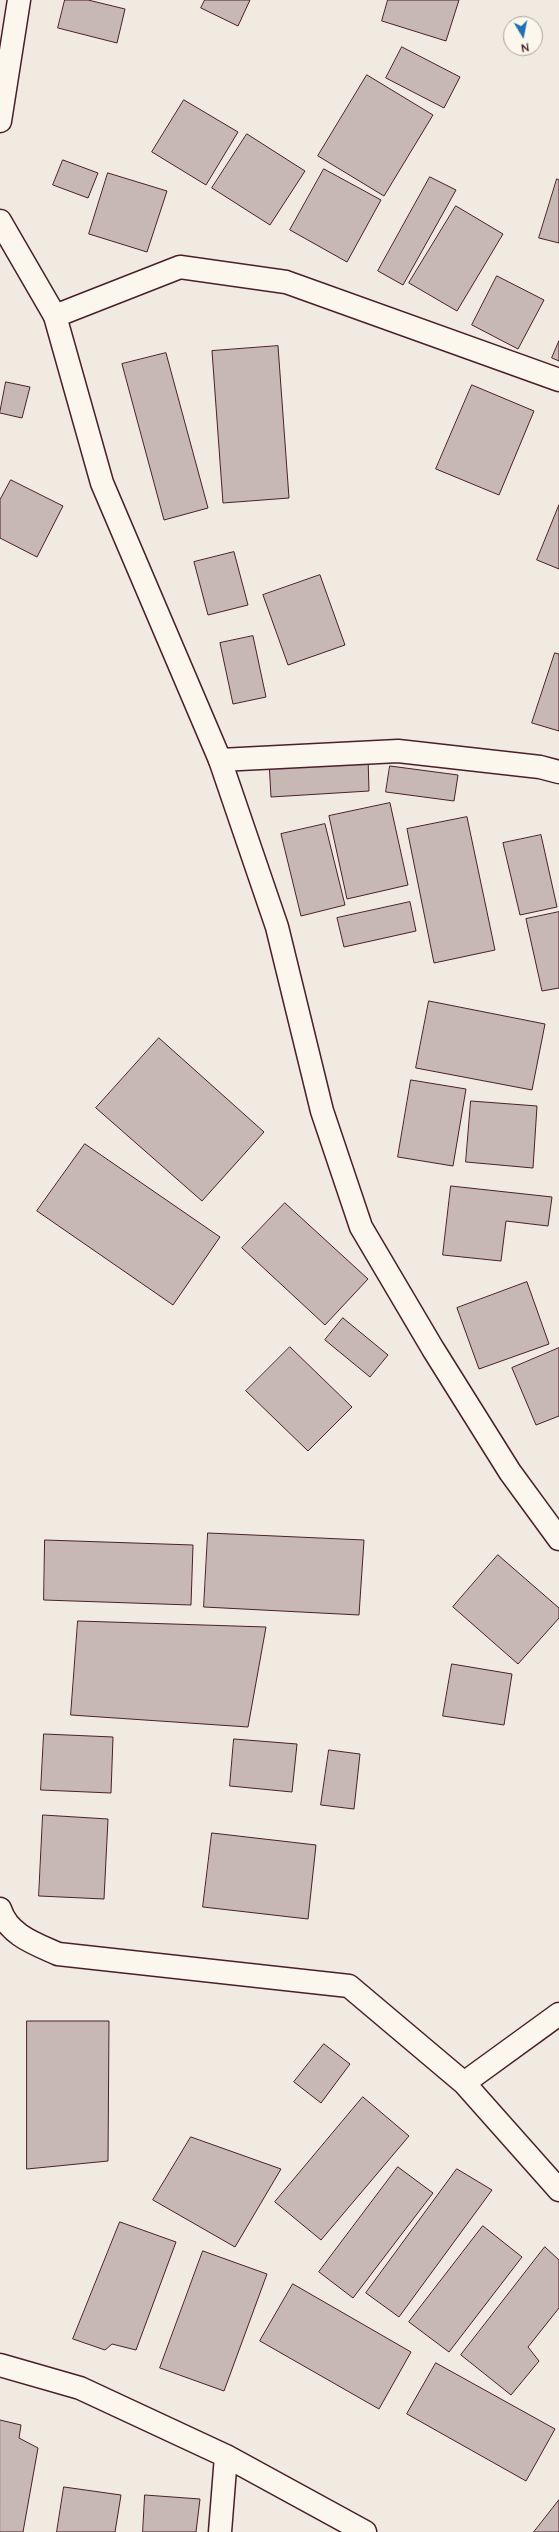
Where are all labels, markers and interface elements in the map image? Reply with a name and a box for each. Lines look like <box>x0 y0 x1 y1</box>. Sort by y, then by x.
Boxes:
north arrow <box>503 16 543 56</box>
text: N <box>520 39 530 55</box>

